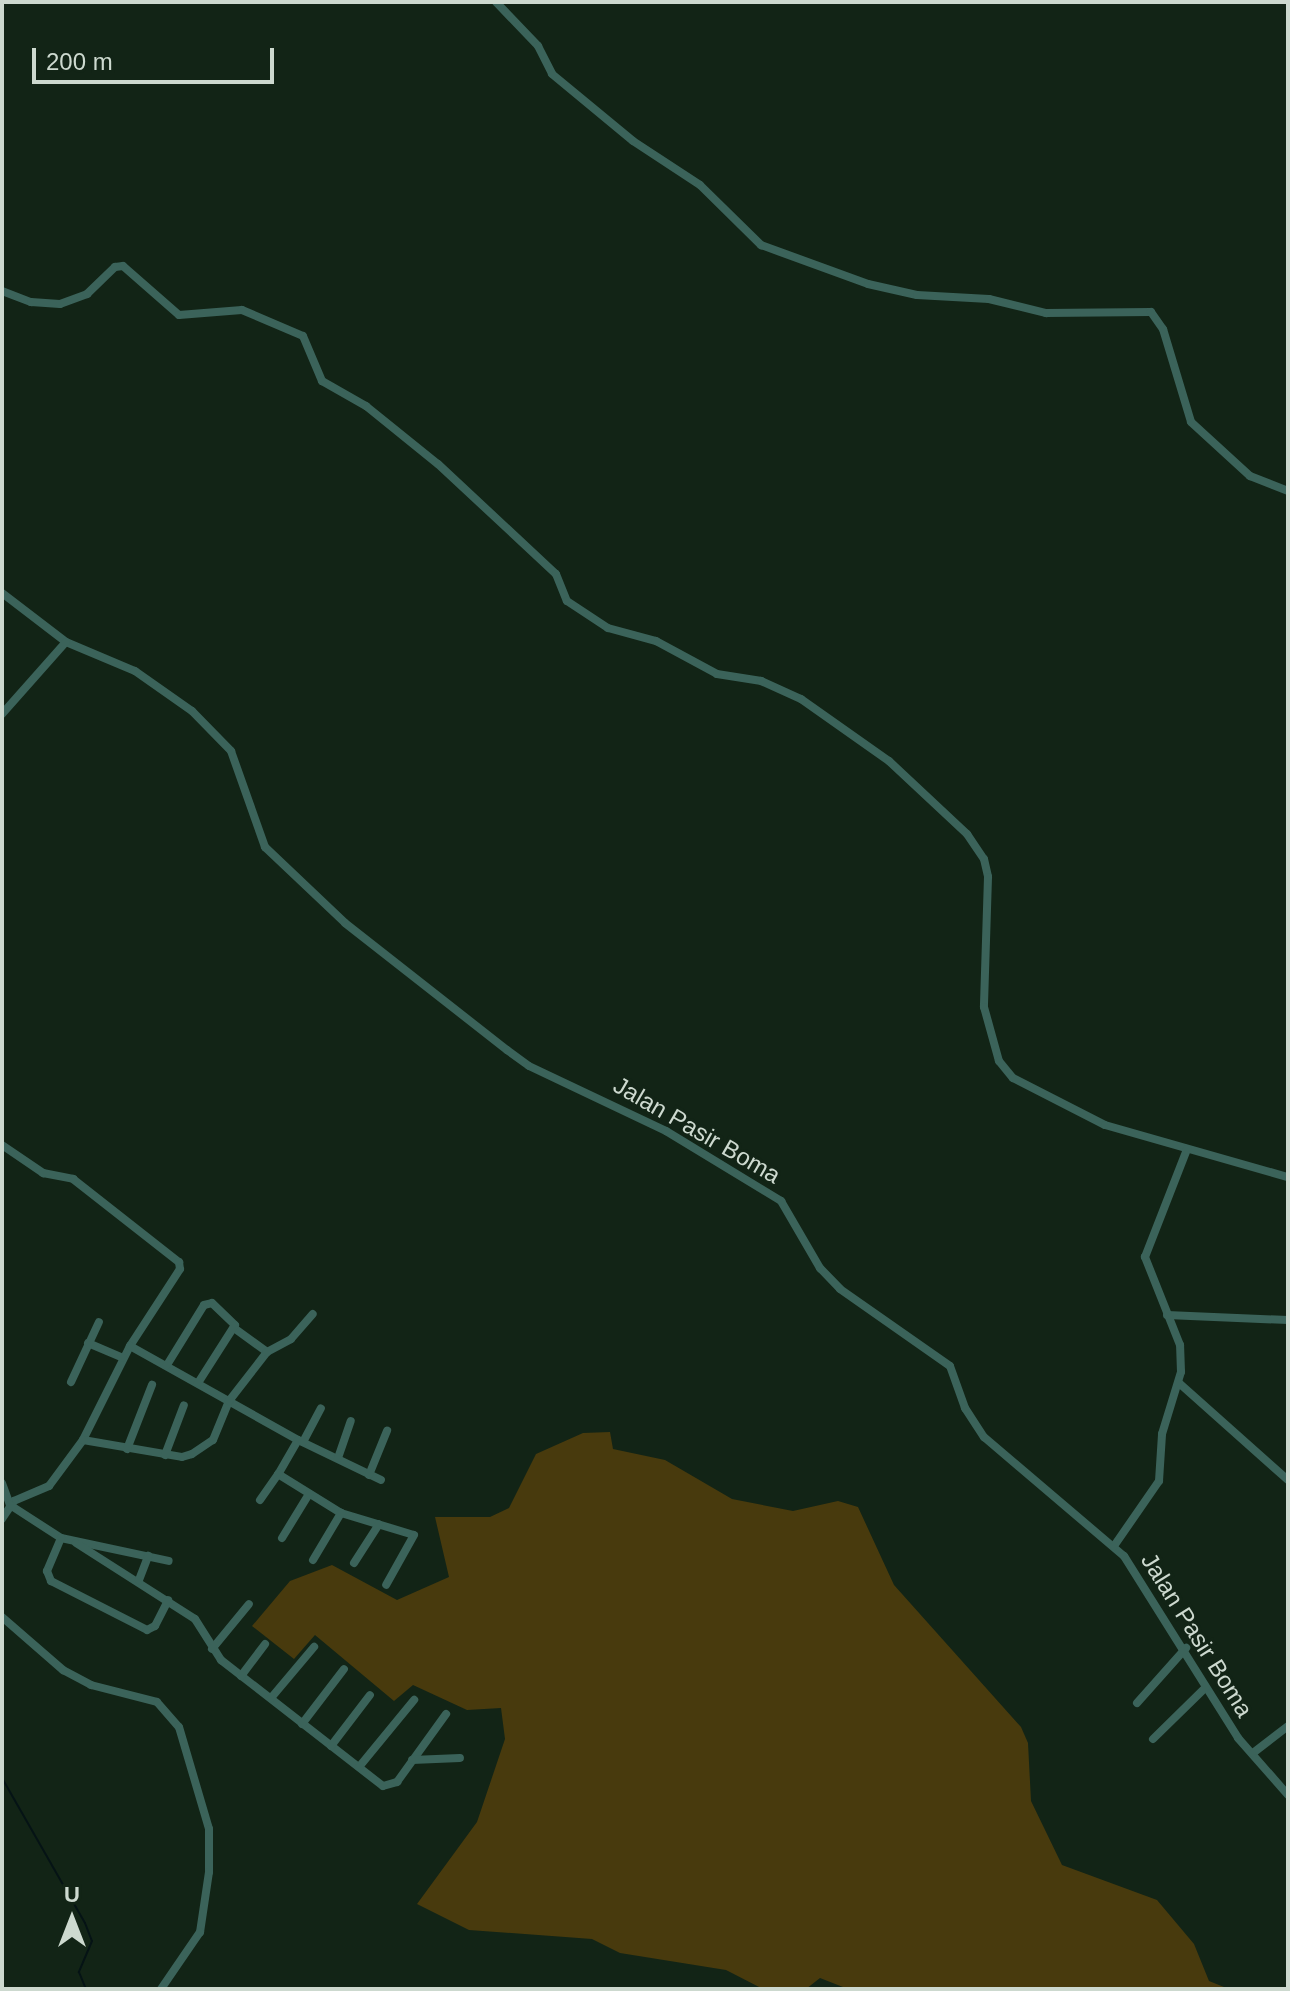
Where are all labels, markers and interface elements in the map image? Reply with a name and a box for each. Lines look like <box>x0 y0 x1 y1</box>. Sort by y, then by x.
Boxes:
scale bar <box>36 32 278 82</box>
text: 200 m <box>46 48 113 75</box>
street label: Jalan Pasir Boma <box>608 1071 786 1189</box>
street label: Jalan Pasir Boma <box>1135 1548 1259 1722</box>
north arrow <box>32 1879 112 1959</box>
text: U <box>64 1882 80 1907</box>

